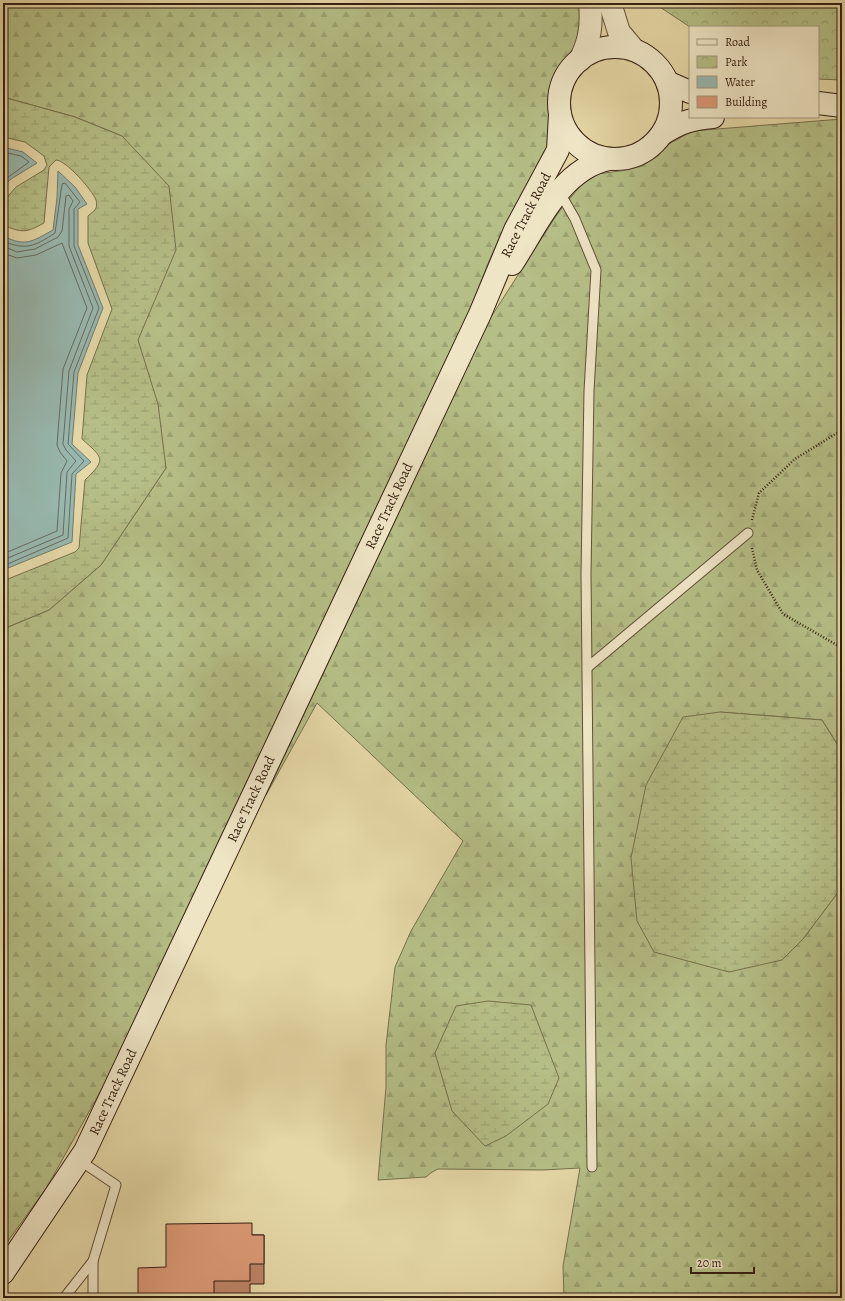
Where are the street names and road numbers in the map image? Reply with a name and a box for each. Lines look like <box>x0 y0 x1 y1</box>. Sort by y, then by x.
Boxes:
street label: Race Track Road <box>496 169 556 261</box>
street label: Race Track Road <box>361 459 418 552</box>
street label: Race Track Road <box>223 752 280 845</box>
street label: Race Track Road <box>85 1045 142 1138</box>

